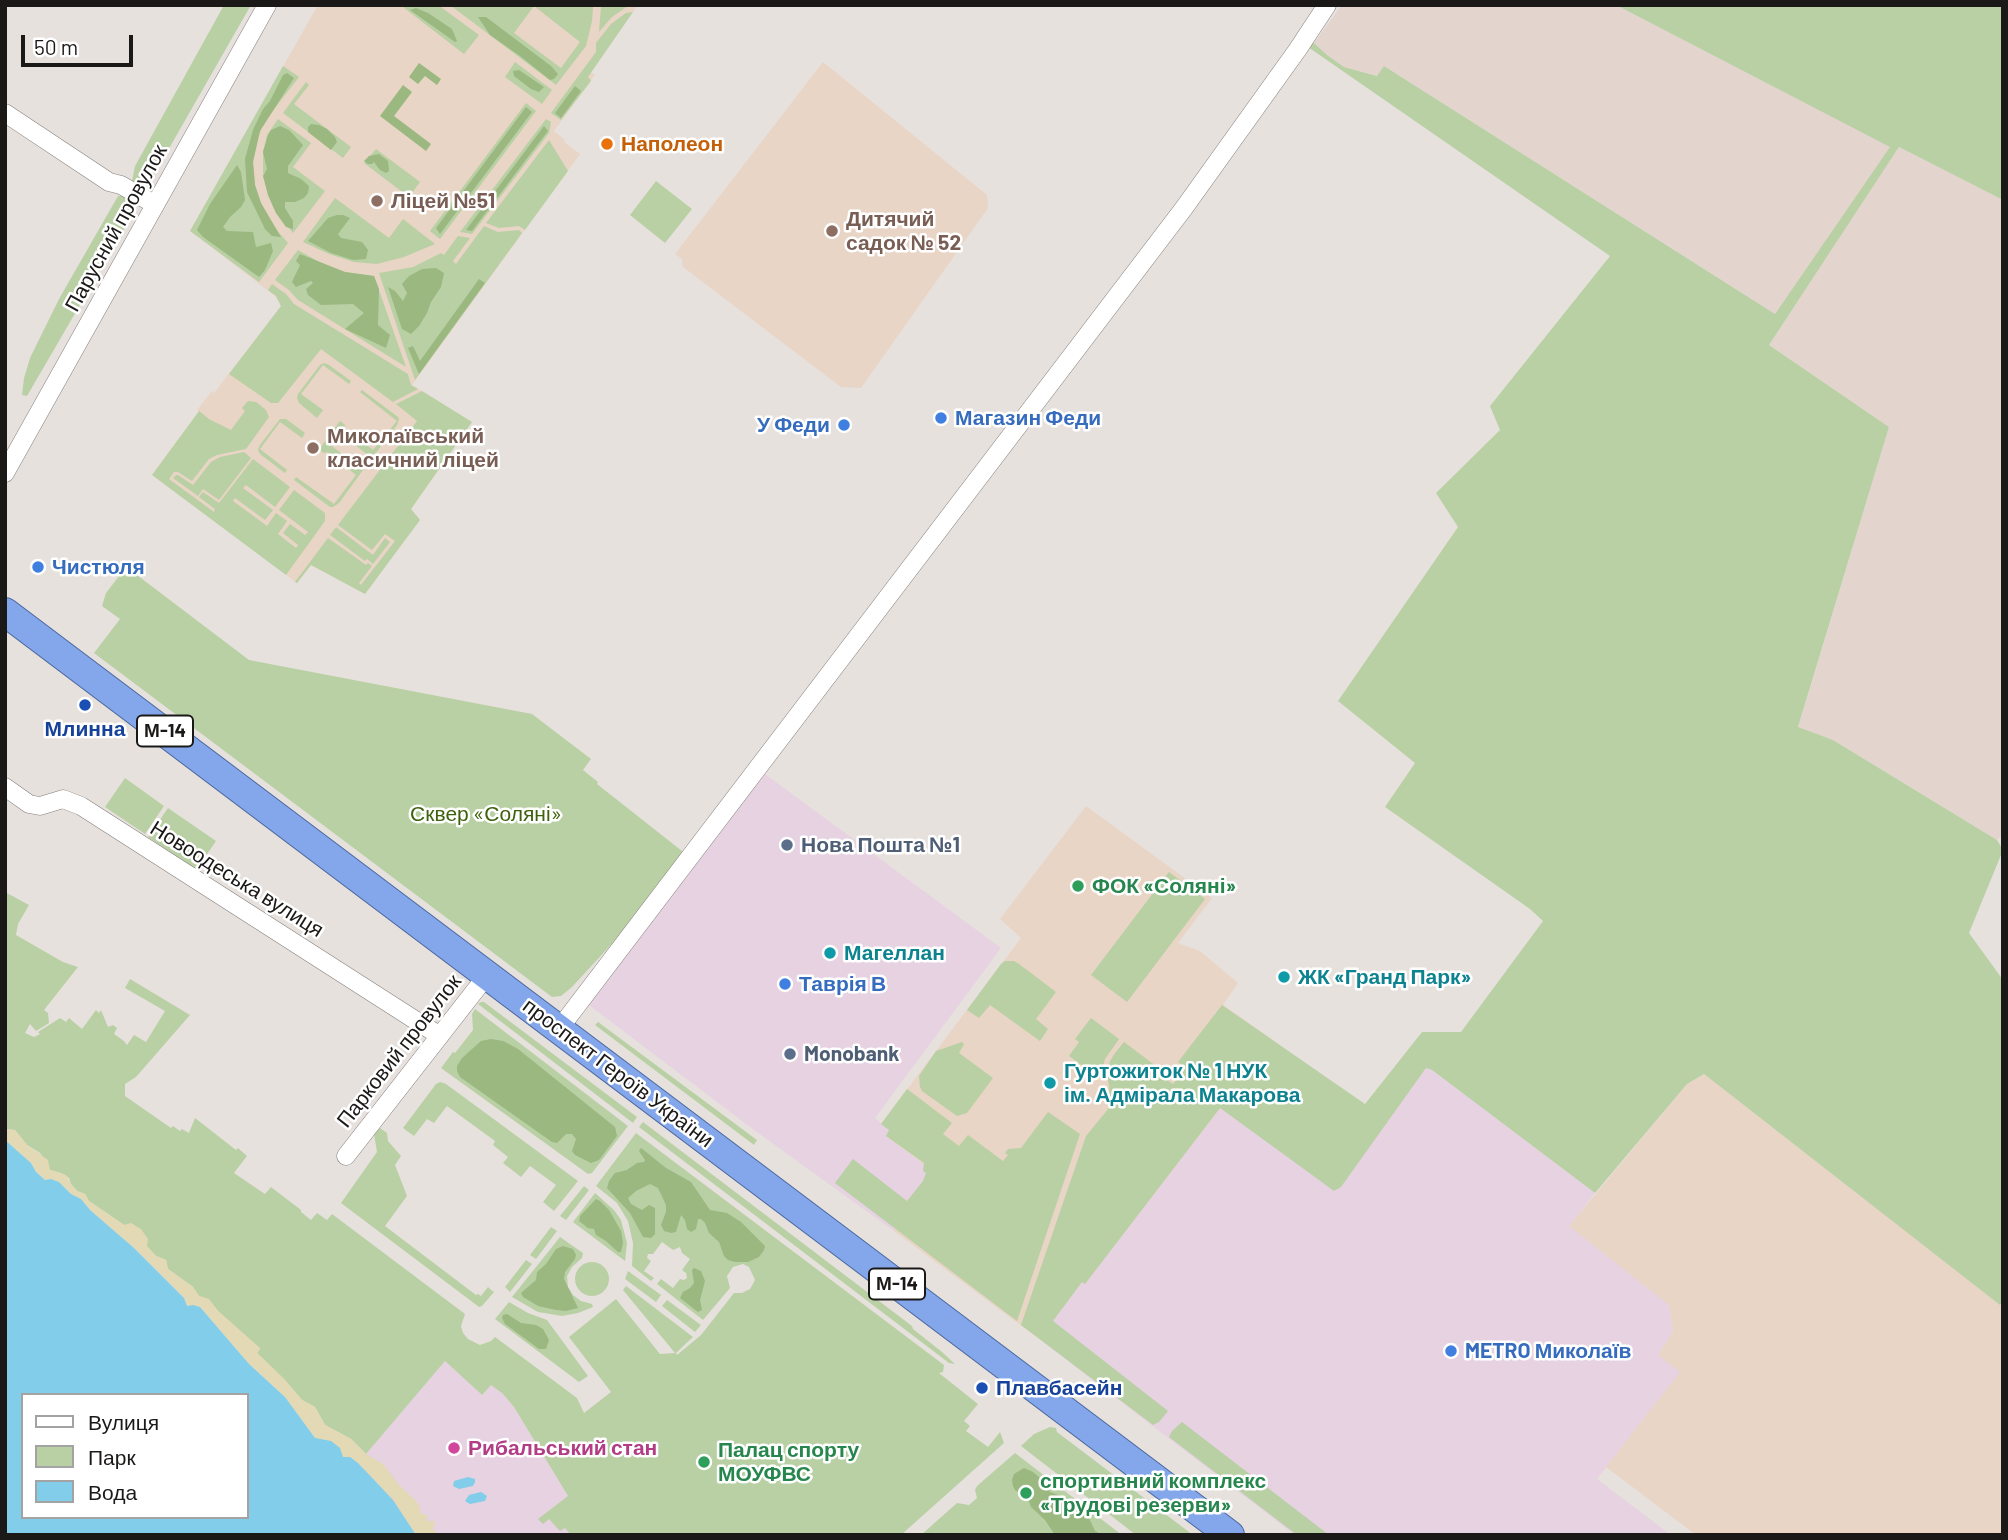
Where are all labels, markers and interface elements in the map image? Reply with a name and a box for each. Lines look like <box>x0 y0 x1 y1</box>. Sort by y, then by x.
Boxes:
scale bar <box>24 21 136 65</box>
text: 50 m <box>34 34 78 59</box>
place label: Наполеон <box>621 131 723 157</box>
marker: Наполеон <box>599 136 615 152</box>
street label: Парусний провулок <box>60 140 172 316</box>
place label: Ліцей №51 <box>391 188 495 214</box>
marker: Ліцей №51 <box>369 193 385 209</box>
place label: Дитячий садок № 52 <box>846 206 961 256</box>
marker: Дитячий садок № 52 <box>824 223 840 239</box>
place label: Магазин Феди <box>955 405 1101 431</box>
marker: Магазин Феди <box>933 410 949 426</box>
place label: У Феди <box>757 412 830 438</box>
marker: У Феди <box>836 417 852 433</box>
place label: Миколаївський класичний ліцей <box>327 423 499 473</box>
marker: Миколаївський класичний ліцей <box>305 440 321 456</box>
place label: Чистюля <box>52 554 145 580</box>
marker: Чистюля <box>30 559 46 575</box>
marker: Млинна <box>77 697 93 713</box>
place label: Млинна <box>45 716 125 742</box>
road number: М-14 <box>137 716 193 746</box>
park label: Сквер «Соляні» <box>410 801 562 827</box>
street label: Новоодеська вулиця <box>146 815 328 943</box>
place label: Нова Пошта №1 <box>801 832 960 858</box>
marker: Нова Пошта №1 <box>779 837 795 853</box>
place label: ФОК «Соляні» <box>1092 873 1236 899</box>
marker: ФОК «Соляні» <box>1070 878 1086 894</box>
place label: Магеллан <box>844 940 945 966</box>
marker: Магеллан <box>822 945 838 961</box>
place label: ЖК «Гранд Парк» <box>1298 964 1471 990</box>
street label: Парковий провулок <box>331 969 467 1133</box>
marker: ЖК «Гранд Парк» <box>1276 969 1292 985</box>
place label: Таврія В <box>799 971 886 997</box>
marker: Таврія В <box>777 976 793 992</box>
street label: проспект Героїв України <box>518 993 718 1153</box>
place label: Monobank <box>804 1041 899 1067</box>
marker: Monobank <box>782 1046 798 1062</box>
place label: Гуртожиток № 1 НУК ім. Адмірала Макарова <box>1064 1058 1300 1108</box>
marker: Гуртожиток № 1 НУК ім. Адмірала Макарова <box>1042 1075 1058 1091</box>
road number: М-14 <box>869 1268 925 1300</box>
place label: METRO Миколаїв <box>1465 1338 1631 1364</box>
marker: METRO Миколаїв <box>1443 1343 1459 1359</box>
place label: Плавбасейн <box>996 1375 1122 1401</box>
marker: Плавбасейн <box>974 1380 990 1396</box>
legend <box>21 1393 248 1519</box>
text: Вулиця <box>88 1409 159 1434</box>
place label: Рибальський стан <box>468 1435 657 1461</box>
place label: Палац спорту МОУФВС <box>718 1437 859 1487</box>
marker: Рибальський стан <box>446 1440 462 1456</box>
text: Парк <box>88 1444 136 1469</box>
marker: Палац спорту МОУФВС <box>696 1454 712 1470</box>
place label: спортивний комплекс «Трудові резерви» <box>1040 1468 1266 1518</box>
text: Вода <box>88 1479 137 1504</box>
marker: спортивний комплекс «Трудові резерви» <box>1018 1485 1034 1501</box>

